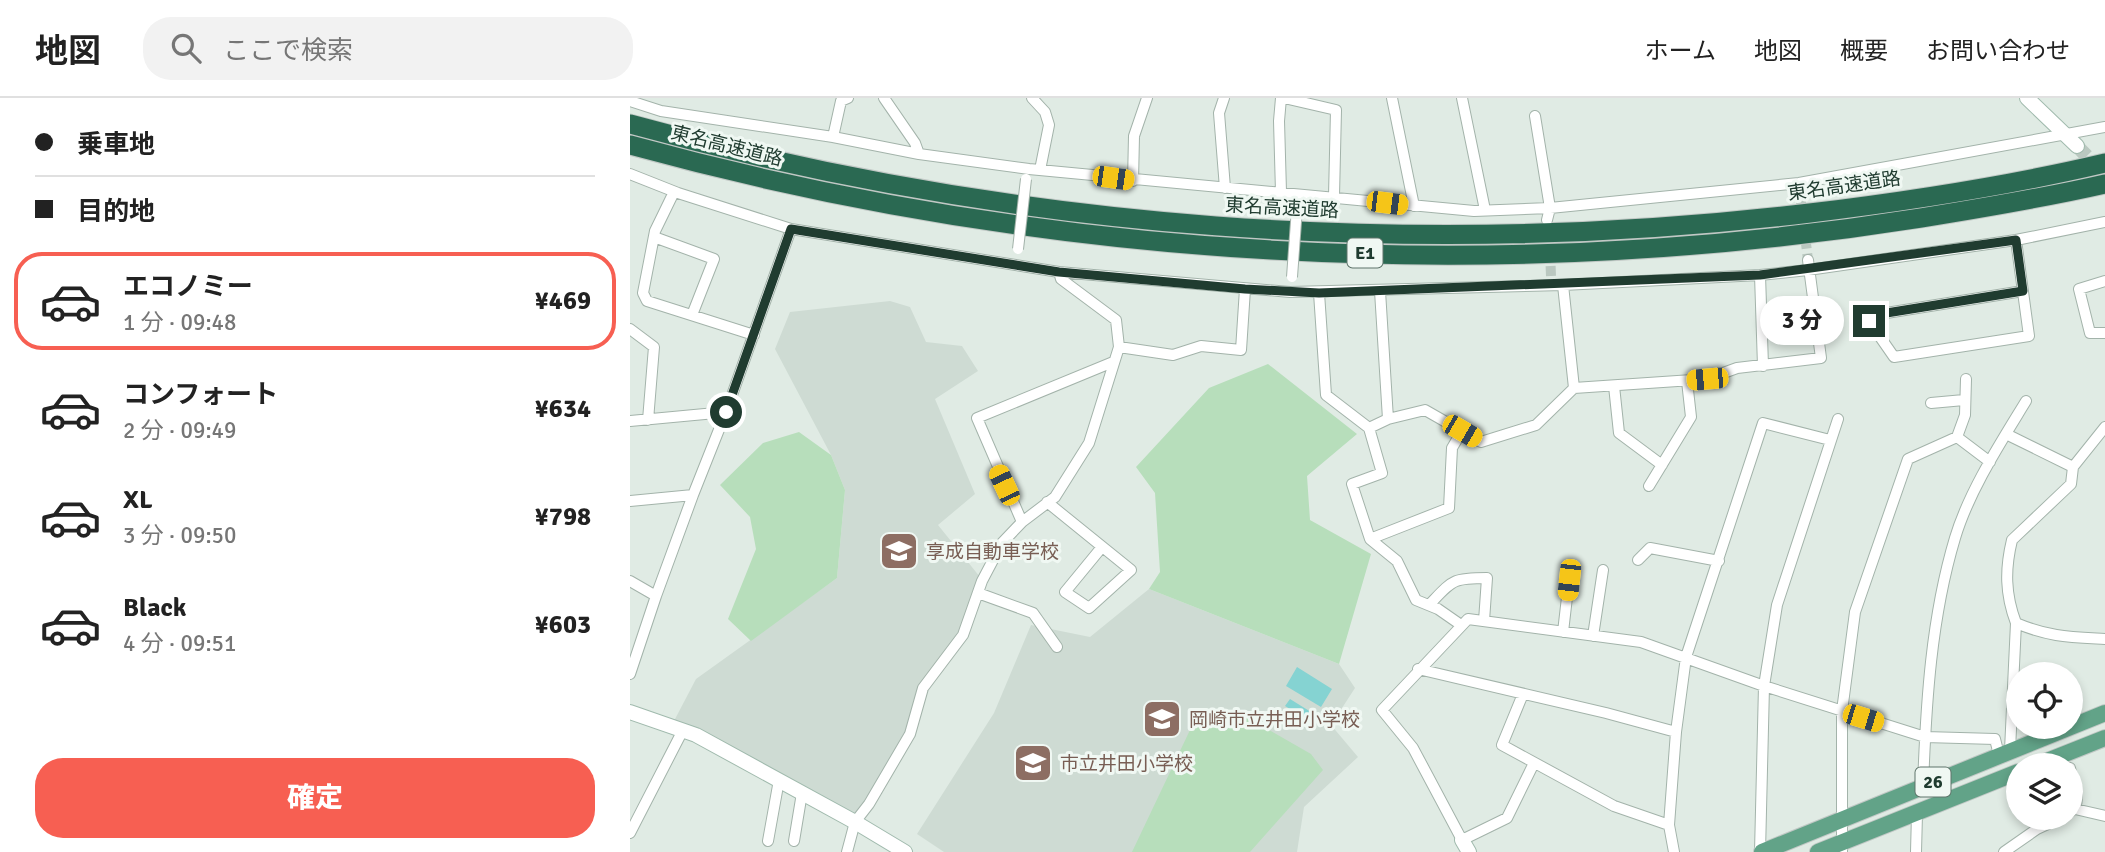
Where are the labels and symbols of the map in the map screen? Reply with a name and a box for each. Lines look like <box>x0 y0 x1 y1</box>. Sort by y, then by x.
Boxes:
street label: 東名高速道路 <box>669 121 785 171</box>
car <box>1091 165 1136 191</box>
street label: 東名高速道路 <box>1786 166 1902 206</box>
car <box>1365 190 1410 216</box>
street label: 東名高速道路 <box>1224 193 1340 223</box>
road number: E1 <box>1348 238 1382 268</box>
callout: 3 分 <box>1760 296 1844 346</box>
route end <box>1853 305 1885 337</box>
car <box>1686 367 1729 391</box>
route start <box>710 396 742 428</box>
car <box>1439 411 1486 451</box>
car <box>986 462 1023 508</box>
school or university icon: 享成自動車学校 <box>878 530 920 572</box>
place label: 享成自動車学校 <box>926 540 1059 564</box>
car <box>1557 558 1582 602</box>
school or university icon: 岡崎市立井田小学校 <box>1141 698 1183 740</box>
car <box>1840 702 1887 734</box>
place label: 岡崎市立井田小学校 <box>1189 708 1360 732</box>
school or university icon: 市立井田小学校 <box>1012 742 1054 784</box>
place label: 市立井田小学校 <box>1060 752 1193 776</box>
road number: 26 <box>1916 768 1950 796</box>

